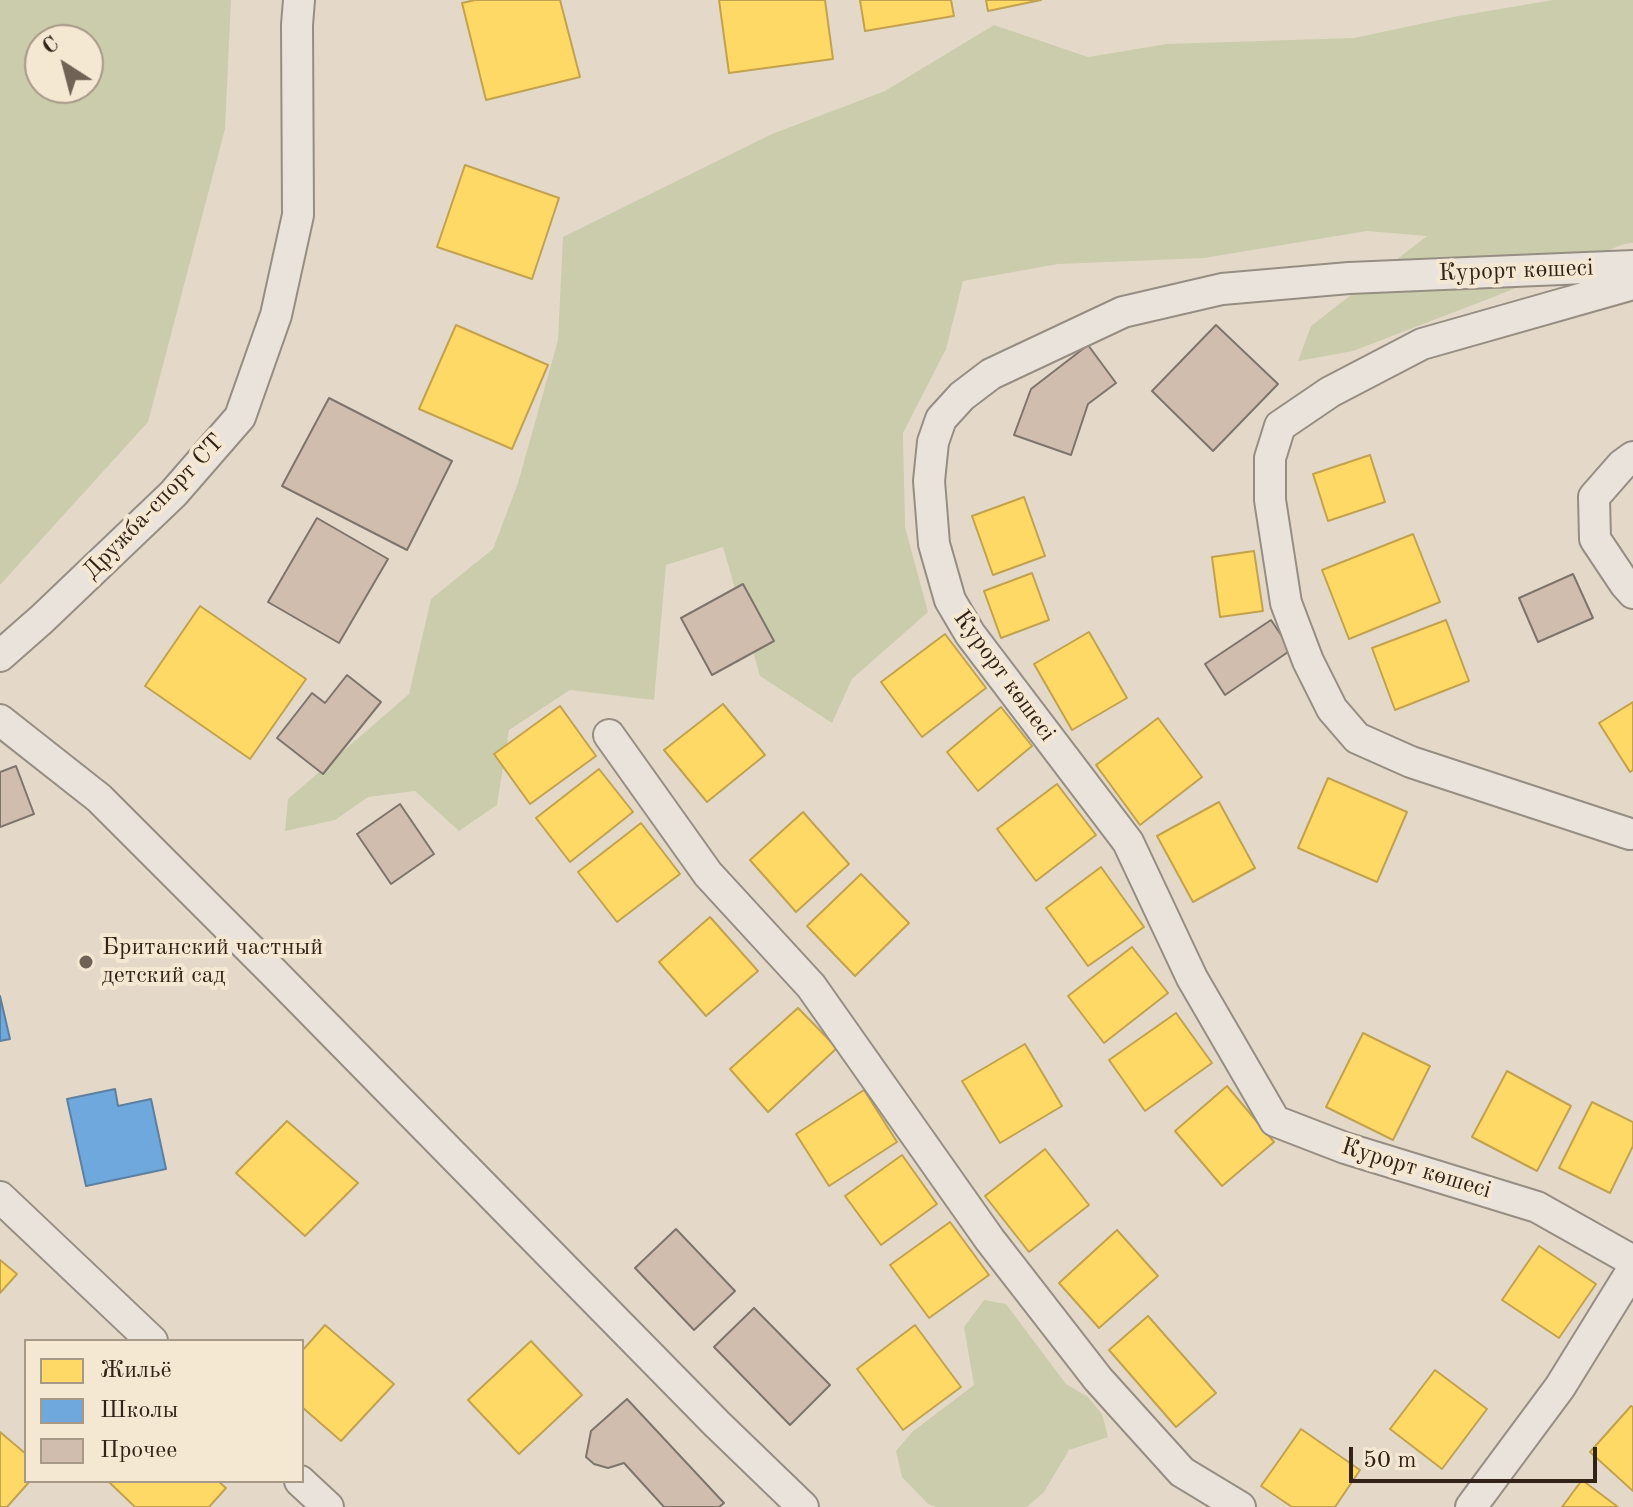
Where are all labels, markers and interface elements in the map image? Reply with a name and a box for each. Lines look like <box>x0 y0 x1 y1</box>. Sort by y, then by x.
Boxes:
north arrow <box>24 24 104 104</box>
text: С <box>39 33 63 59</box>
street label: Курорт көшесі <box>1438 254 1594 288</box>
street label: Дружба-спорт СТ <box>77 428 231 586</box>
street label: Курорт көшесі <box>947 605 1061 747</box>
place label: Британский частный детский сад <box>102 934 323 990</box>
marker: Британский частный детский сад <box>77 953 95 971</box>
street label: Курорт көшесі <box>1338 1133 1494 1205</box>
legend <box>24 1339 304 1483</box>
text: Жильё <box>100 1359 171 1383</box>
text: Школы <box>100 1399 178 1423</box>
scale bar <box>1353 1431 1601 1481</box>
text: Прочее <box>100 1439 177 1463</box>
text: 50 m <box>1363 1449 1417 1473</box>

